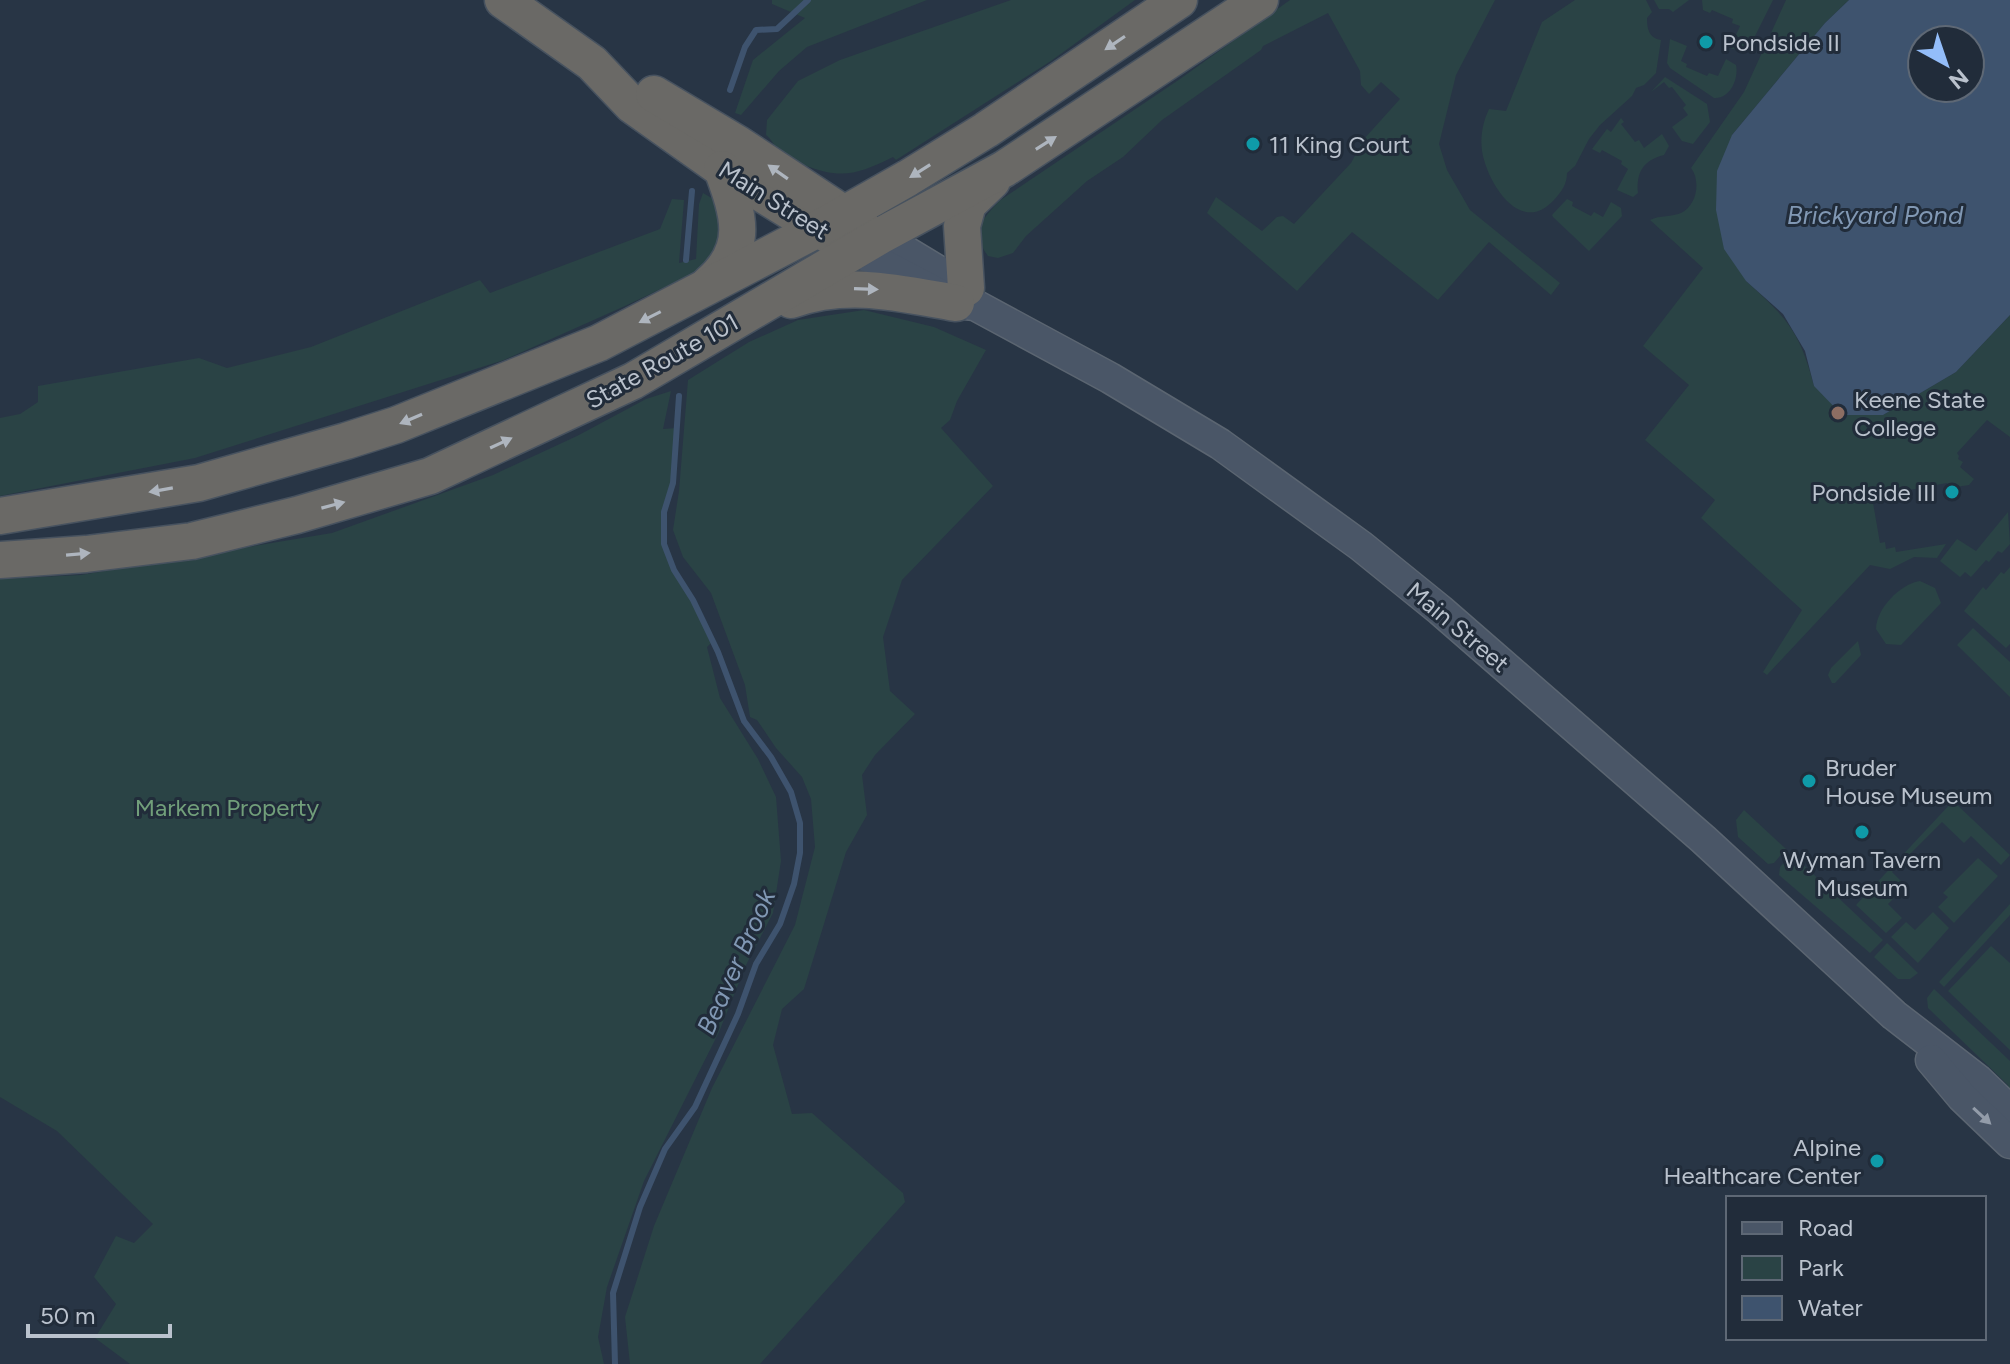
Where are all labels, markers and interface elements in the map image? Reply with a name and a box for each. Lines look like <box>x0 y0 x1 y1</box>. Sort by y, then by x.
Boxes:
north arrow <box>1906 24 1986 104</box>
place label: Pondside II <box>1722 28 1840 57</box>
marker: Pondside II <box>1697 33 1715 51</box>
one-way arrow <box>1104 36 1125 51</box>
text: N <box>1943 63 1974 95</box>
place label: 11 King Court <box>1269 130 1410 159</box>
one-way arrow <box>1035 135 1056 150</box>
marker: 11 King Court <box>1244 135 1262 153</box>
street label: Main Street <box>713 155 835 245</box>
one-way arrow <box>909 164 930 179</box>
one-way arrow <box>768 165 789 180</box>
water label: Brickyard Pond <box>1787 199 1964 231</box>
one-way arrow <box>853 283 879 296</box>
street label: State Route 101 <box>581 307 743 415</box>
one-way arrow <box>638 310 661 323</box>
place label: Keene State College <box>1854 385 1985 442</box>
marker: Keene State College <box>1829 404 1847 422</box>
one-way arrow <box>399 412 422 425</box>
one-way arrow <box>489 436 513 450</box>
place label: Pondside III <box>1812 478 1936 507</box>
marker: Pondside III <box>1943 483 1961 501</box>
one-way arrow <box>148 484 173 496</box>
one-way arrow <box>320 499 345 511</box>
one-way arrow <box>66 548 91 561</box>
street label: Main Street <box>1401 576 1515 678</box>
place label: Bruder House Museum <box>1825 753 1992 810</box>
marker: Bruder House Museum <box>1800 772 1818 790</box>
park label: Markem Property <box>135 793 320 822</box>
marker: Wyman Tavern Museum <box>1853 823 1871 841</box>
place label: Wyman Tavern Museum <box>1783 845 1941 902</box>
water label: Beaver Brook <box>690 883 783 1040</box>
one-way arrow <box>1972 1106 1991 1125</box>
place label: Alpine Healthcare Center <box>1663 1133 1861 1190</box>
marker: Alpine Healthcare Center <box>1868 1152 1886 1170</box>
legend <box>1726 1196 1986 1340</box>
text: Road <box>1798 1213 1853 1242</box>
text: Park <box>1798 1253 1844 1282</box>
scale bar <box>28 1288 170 1338</box>
text: Water <box>1798 1293 1863 1322</box>
text: 50 m <box>40 1301 96 1330</box>

